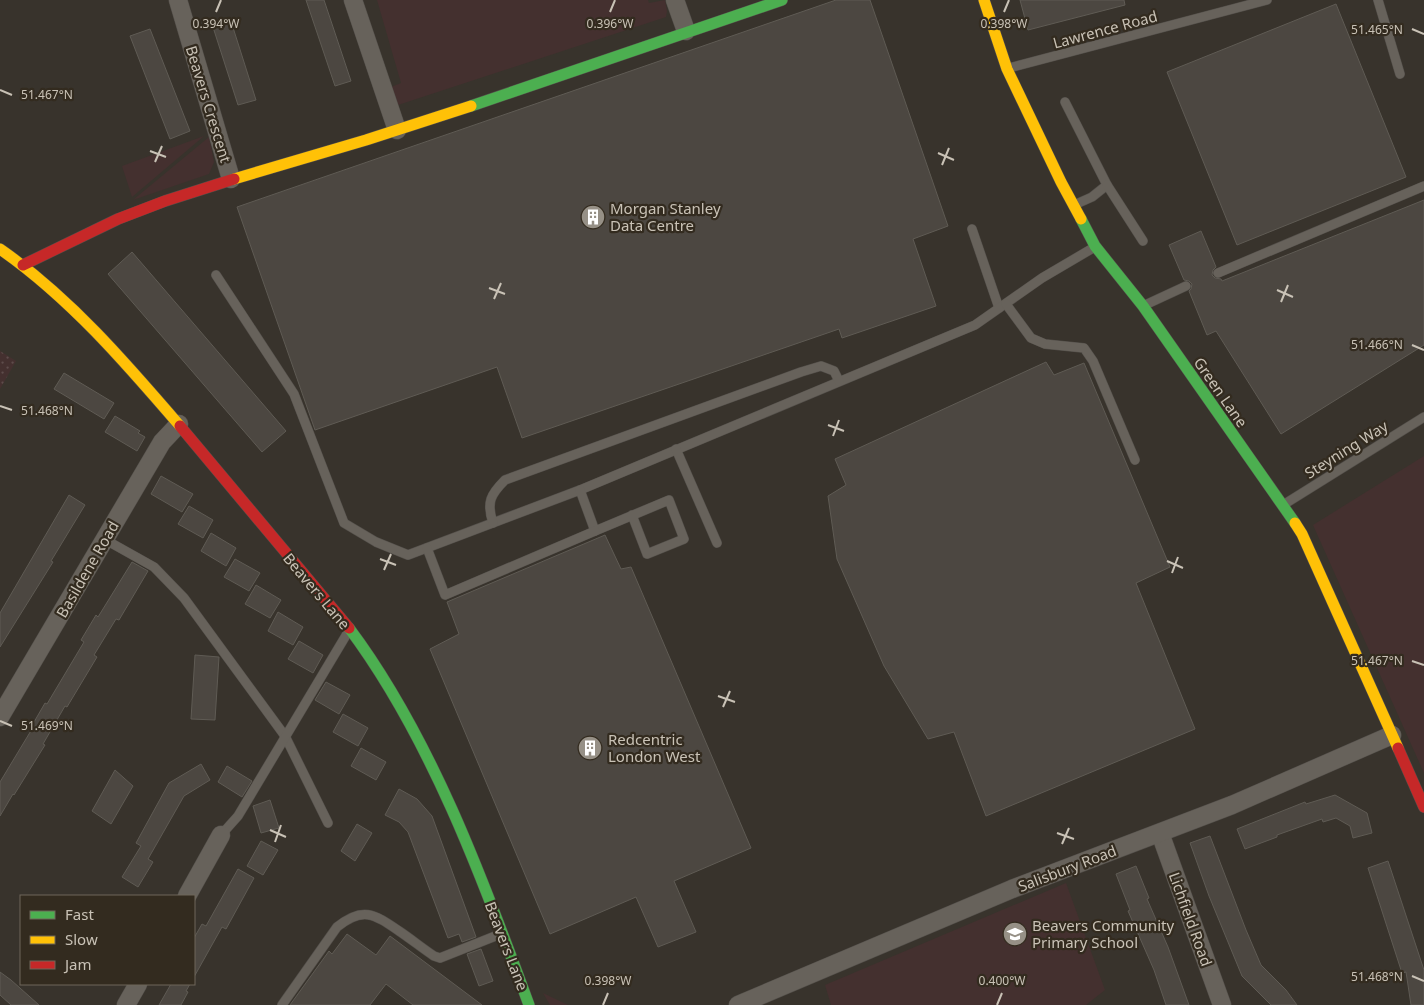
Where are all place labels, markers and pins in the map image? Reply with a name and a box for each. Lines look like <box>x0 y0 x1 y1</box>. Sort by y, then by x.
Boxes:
place label: Morgan Stanley Data Centre <box>610 198 721 235</box>
building icon: Morgan Stanley Data Centre <box>580 204 606 230</box>
place label: Redcentric London West <box>608 729 701 766</box>
building icon: Redcentric London West <box>577 735 603 761</box>
place label: Beavers Community Primary School <box>1032 915 1174 952</box>
school or university icon: Beavers Community Primary School <box>1002 921 1028 947</box>

